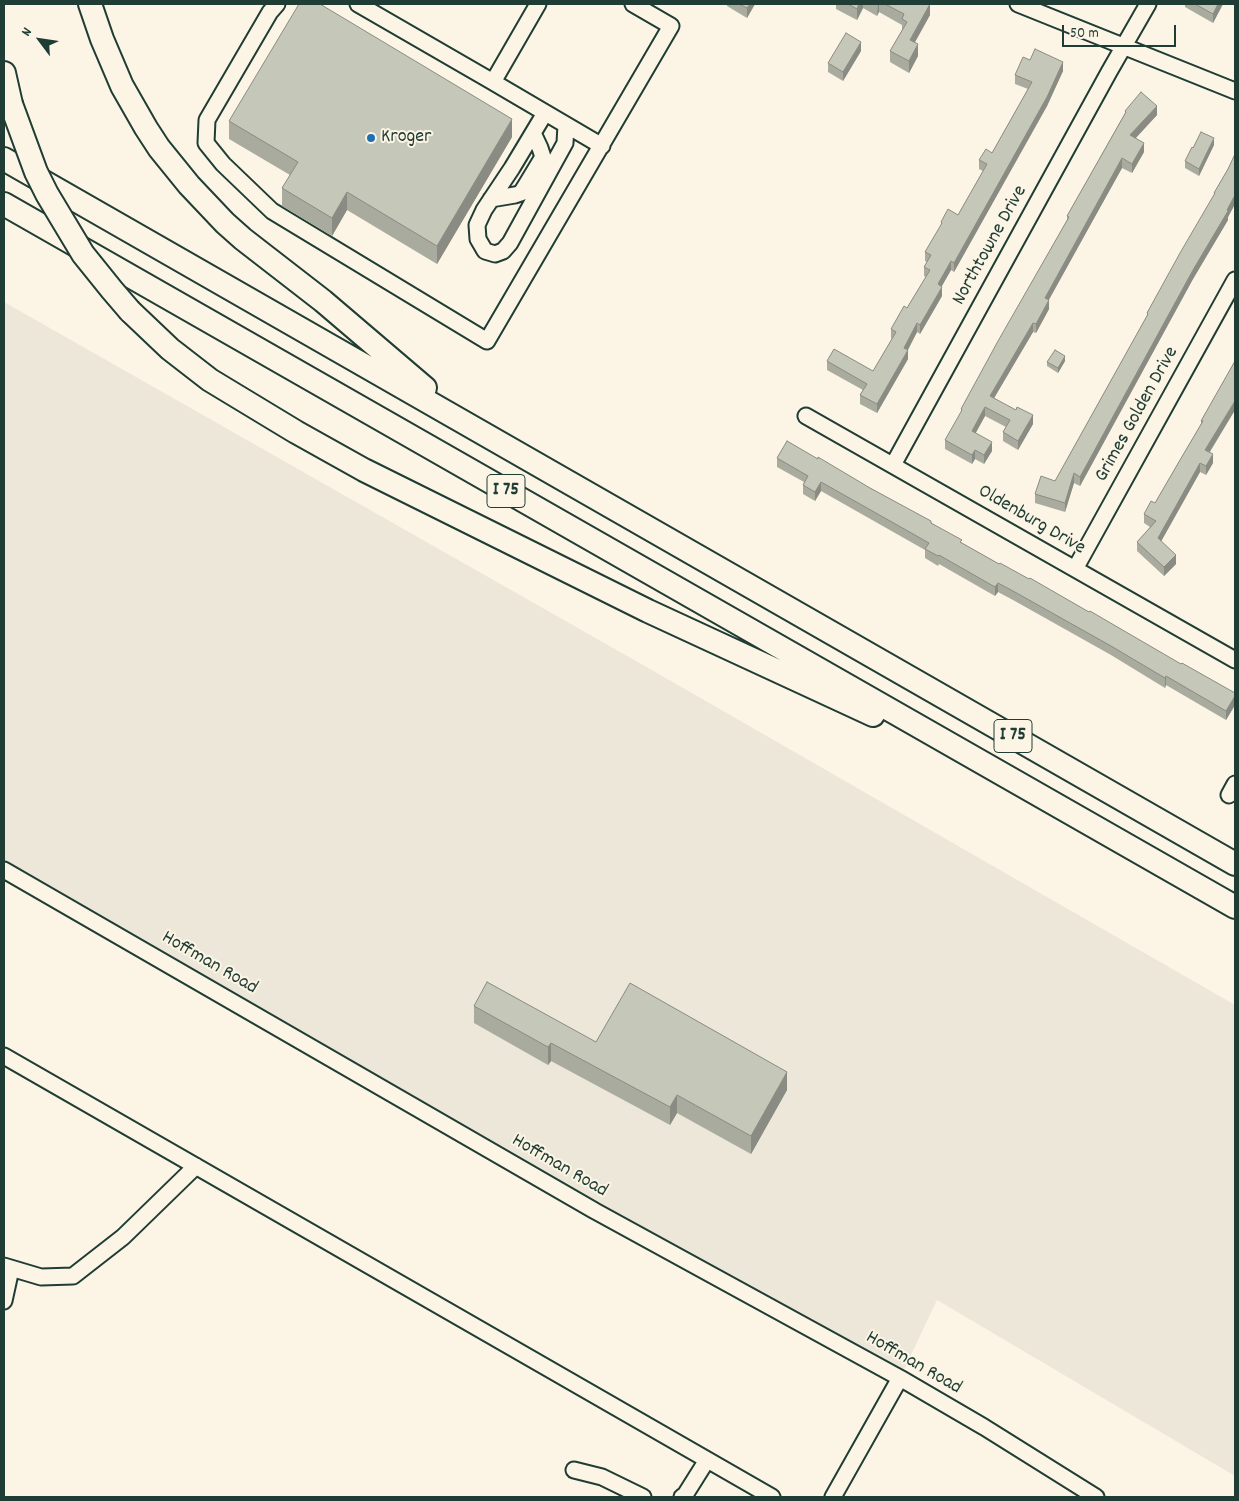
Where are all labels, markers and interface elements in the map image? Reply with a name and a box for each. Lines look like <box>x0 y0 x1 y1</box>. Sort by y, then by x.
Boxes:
north arrow <box>15 15 65 65</box>
scale bar <box>1064 15 1178 47</box>
text: 50 m <box>1070 23 1099 45</box>
text: N <box>17 24 37 40</box>
place label: Kroger <box>381 126 432 150</box>
marker: Kroger <box>365 132 377 144</box>
street label: Northtowne Drive <box>948 182 1034 310</box>
street label: Grimes Golden Drive <box>1091 343 1185 487</box>
road number: I 75 <box>487 474 525 508</box>
street label: Oldenburg Drive <box>973 481 1089 561</box>
road number: I 75 <box>994 719 1032 752</box>
street label: Hoffman Road <box>157 927 261 1001</box>
street label: Hoffman Road <box>507 1130 611 1204</box>
street label: Hoffman Road <box>861 1327 965 1401</box>

